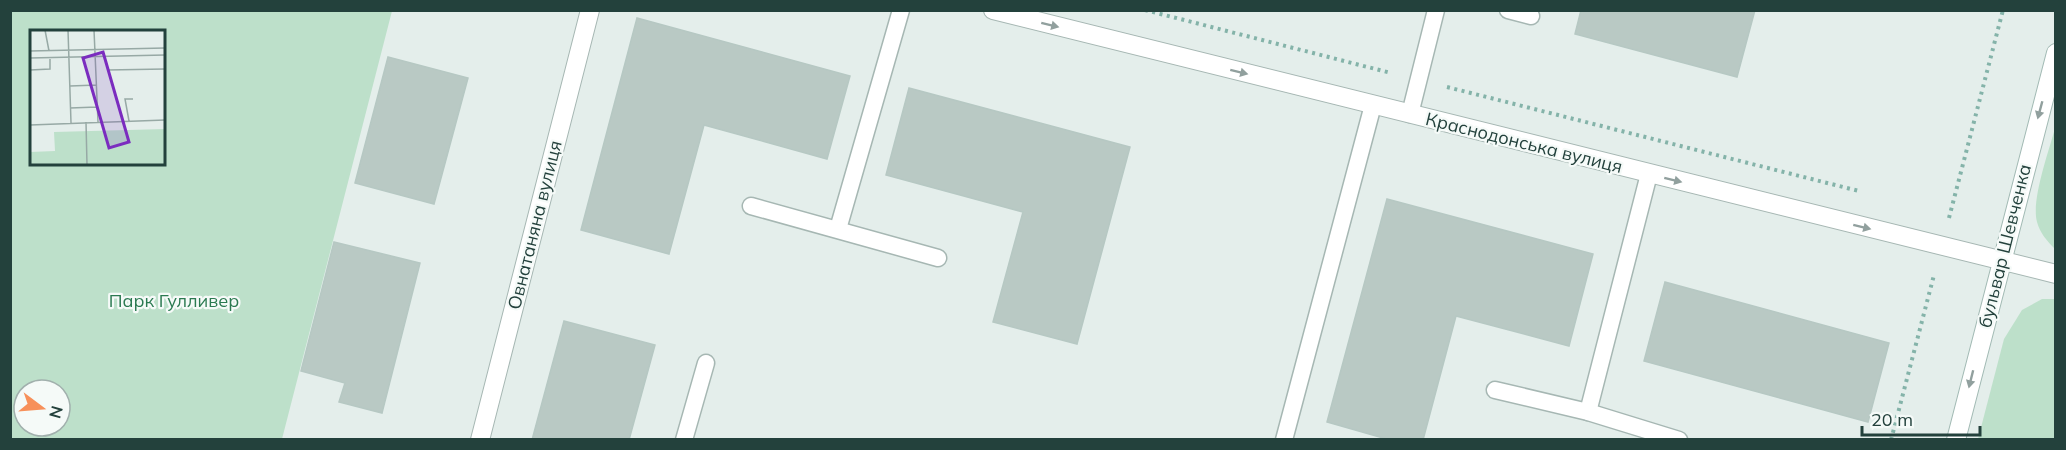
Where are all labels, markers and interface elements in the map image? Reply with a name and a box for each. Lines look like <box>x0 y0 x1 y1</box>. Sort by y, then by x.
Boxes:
one-way arrow <box>1041 20 1059 30</box>
inset map <box>30 30 165 165</box>
one-way arrow <box>1230 67 1248 77</box>
one-way arrow <box>2035 101 2044 119</box>
street label: Краснодонська вулиця <box>1423 107 1625 178</box>
street label: Овнатаняна вулиця <box>502 138 567 312</box>
street label: бульвар Шевченка <box>1973 162 2036 330</box>
one-way arrow <box>1664 176 1682 186</box>
one-way arrow <box>1853 223 1871 233</box>
park label: Парк Гулливер <box>109 289 239 312</box>
one-way arrow <box>1966 370 1976 388</box>
north arrow <box>12 378 72 438</box>
scale bar <box>1862 399 1980 437</box>
text: N <box>45 404 68 421</box>
text: 20 m <box>1871 408 1913 431</box>

